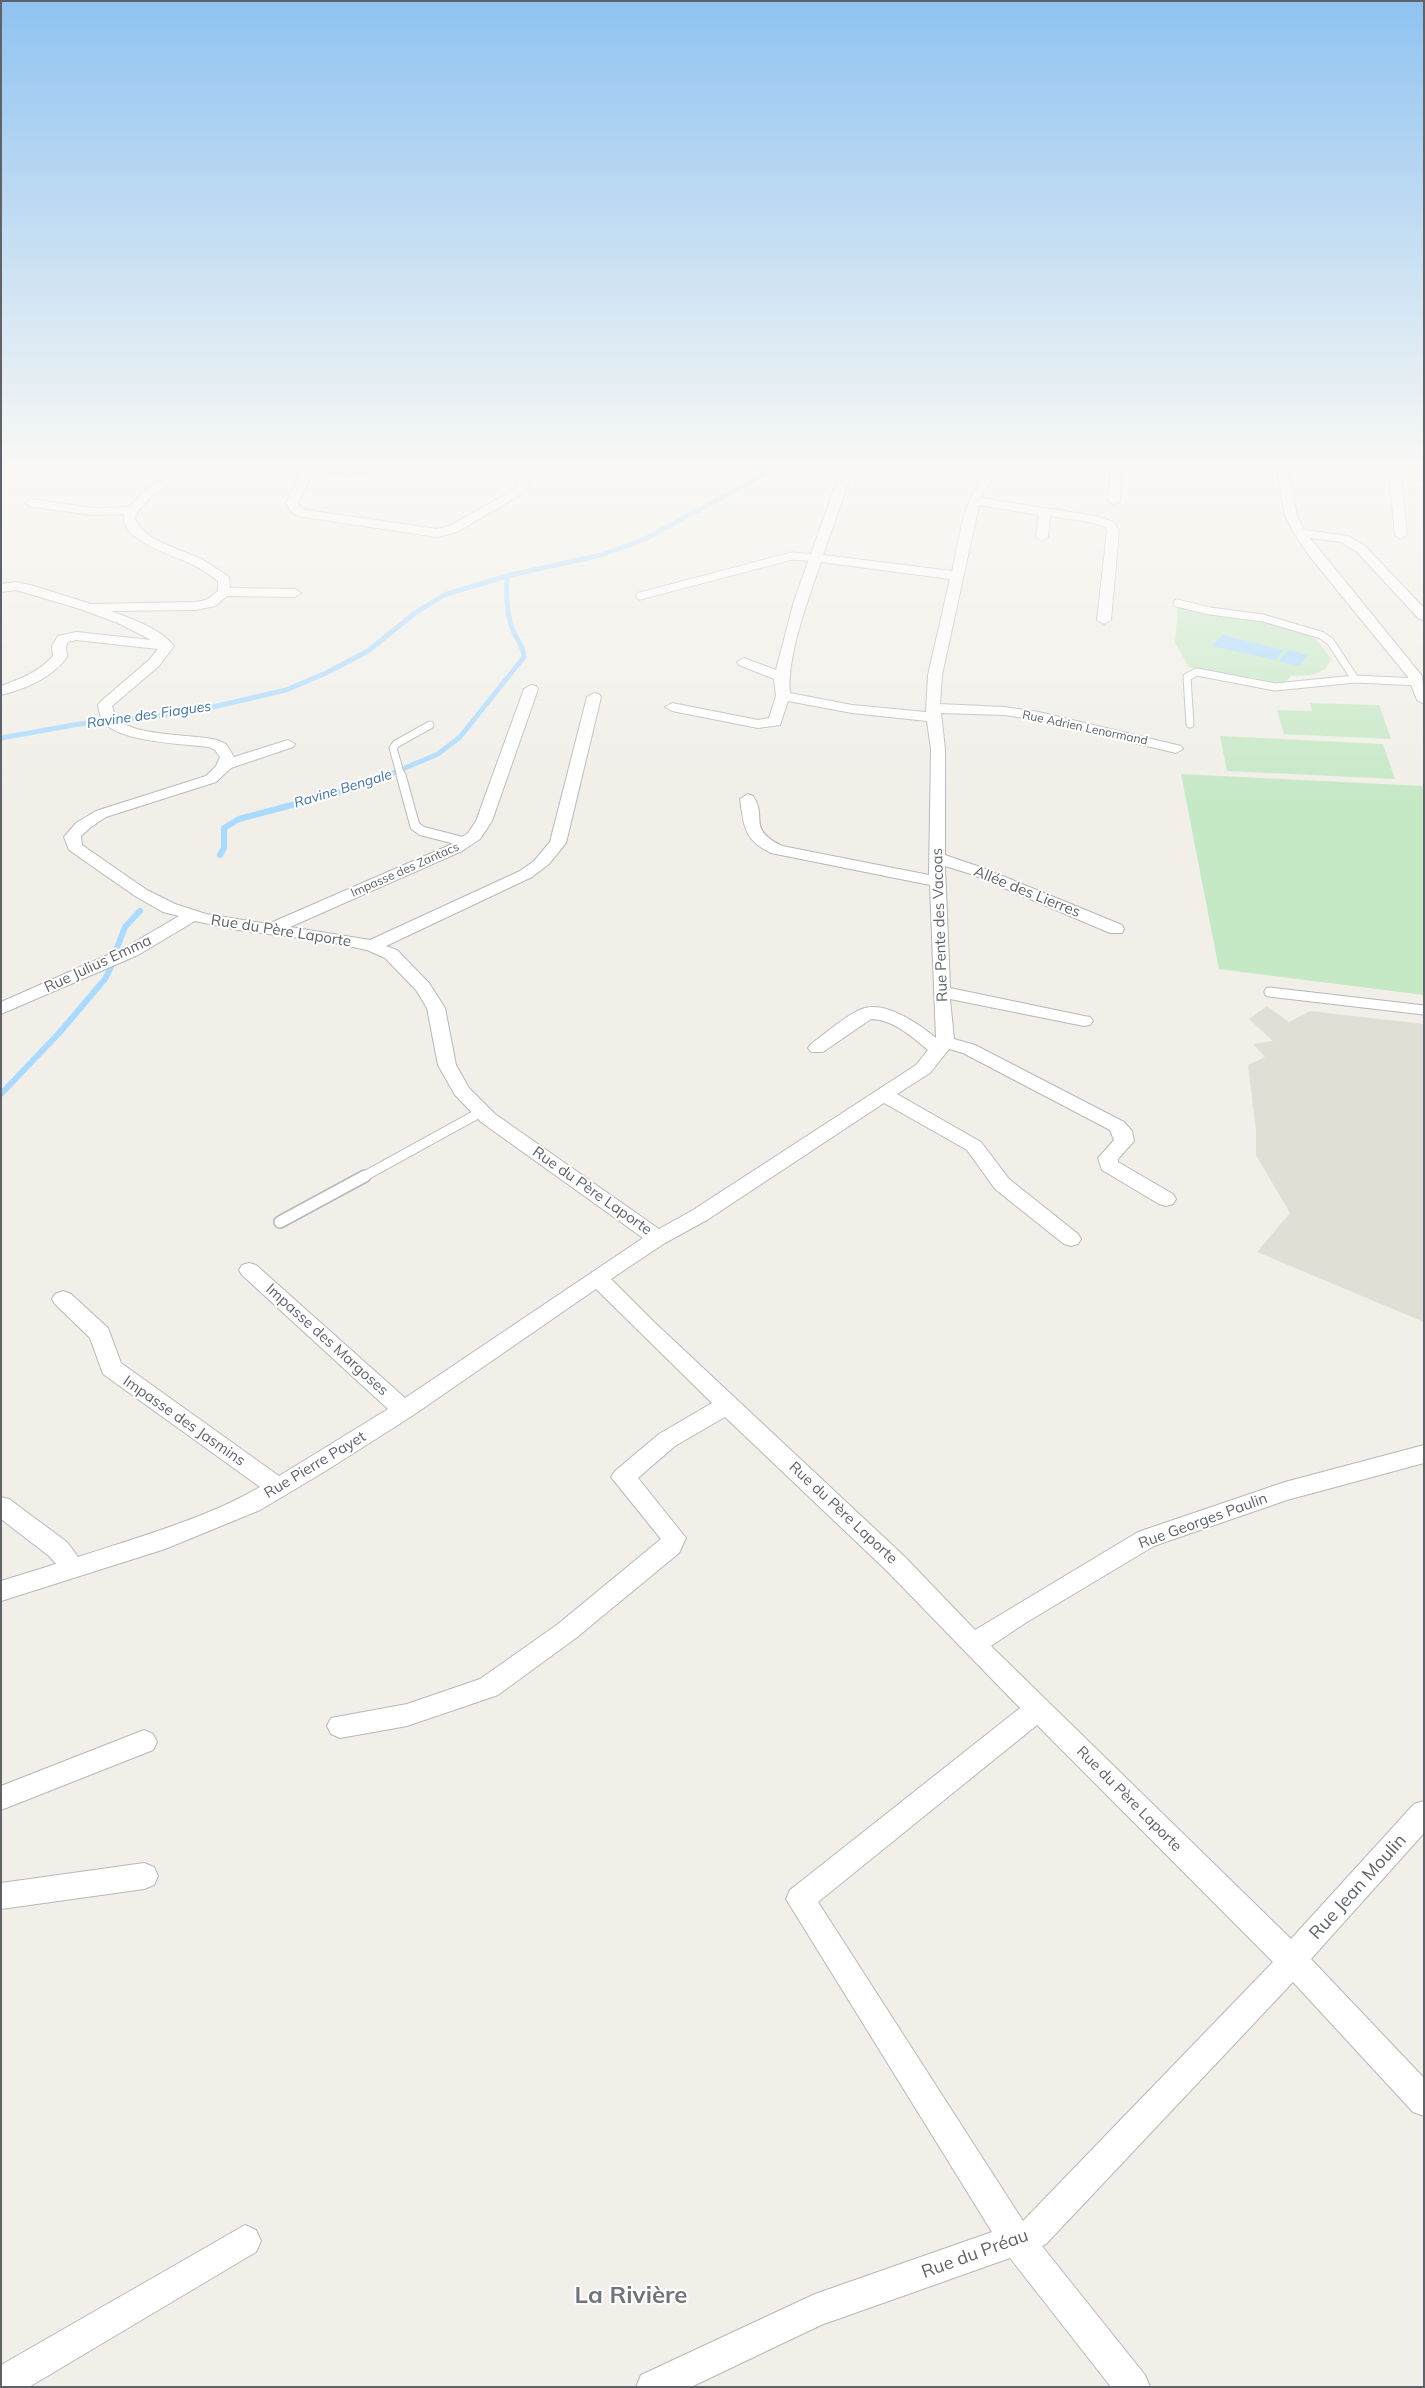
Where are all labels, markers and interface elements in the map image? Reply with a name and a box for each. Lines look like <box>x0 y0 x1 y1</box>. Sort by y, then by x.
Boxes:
water label: Ravine des Fiagues <box>86 698 212 732</box>
street label: Rue Adrien Lenormand <box>1021 708 1149 748</box>
water label: Ravine Bengale <box>292 766 394 812</box>
street label: Impasse des Zantacs <box>349 840 461 900</box>
street label: Rue Pente des Vacoas <box>928 848 952 1002</box>
street label: Allée des Lierres <box>971 862 1083 922</box>
street label: Rue du Père Laporte <box>210 911 352 951</box>
street label: Rue Julius Emma <box>42 931 154 997</box>
street label: Rue du Père Laporte <box>529 1143 655 1239</box>
street label: Impasse des Margoses <box>262 1280 392 1400</box>
street label: Impasse des Jasmins <box>120 1372 248 1470</box>
street label: Rue Pierre Payet <box>261 1428 369 1502</box>
street label: Rue du Père Laporte <box>785 1458 901 1568</box>
street label: Rue Georges Paulin <box>1136 1489 1270 1553</box>
street label: Rue du Père Laporte <box>1073 1743 1185 1855</box>
street label: Rue Jean Moulin <box>1305 1830 1411 1944</box>
street label: Rue du Préau <box>919 2225 1031 2283</box>
district label: La Rivière <box>575 2282 687 2310</box>

